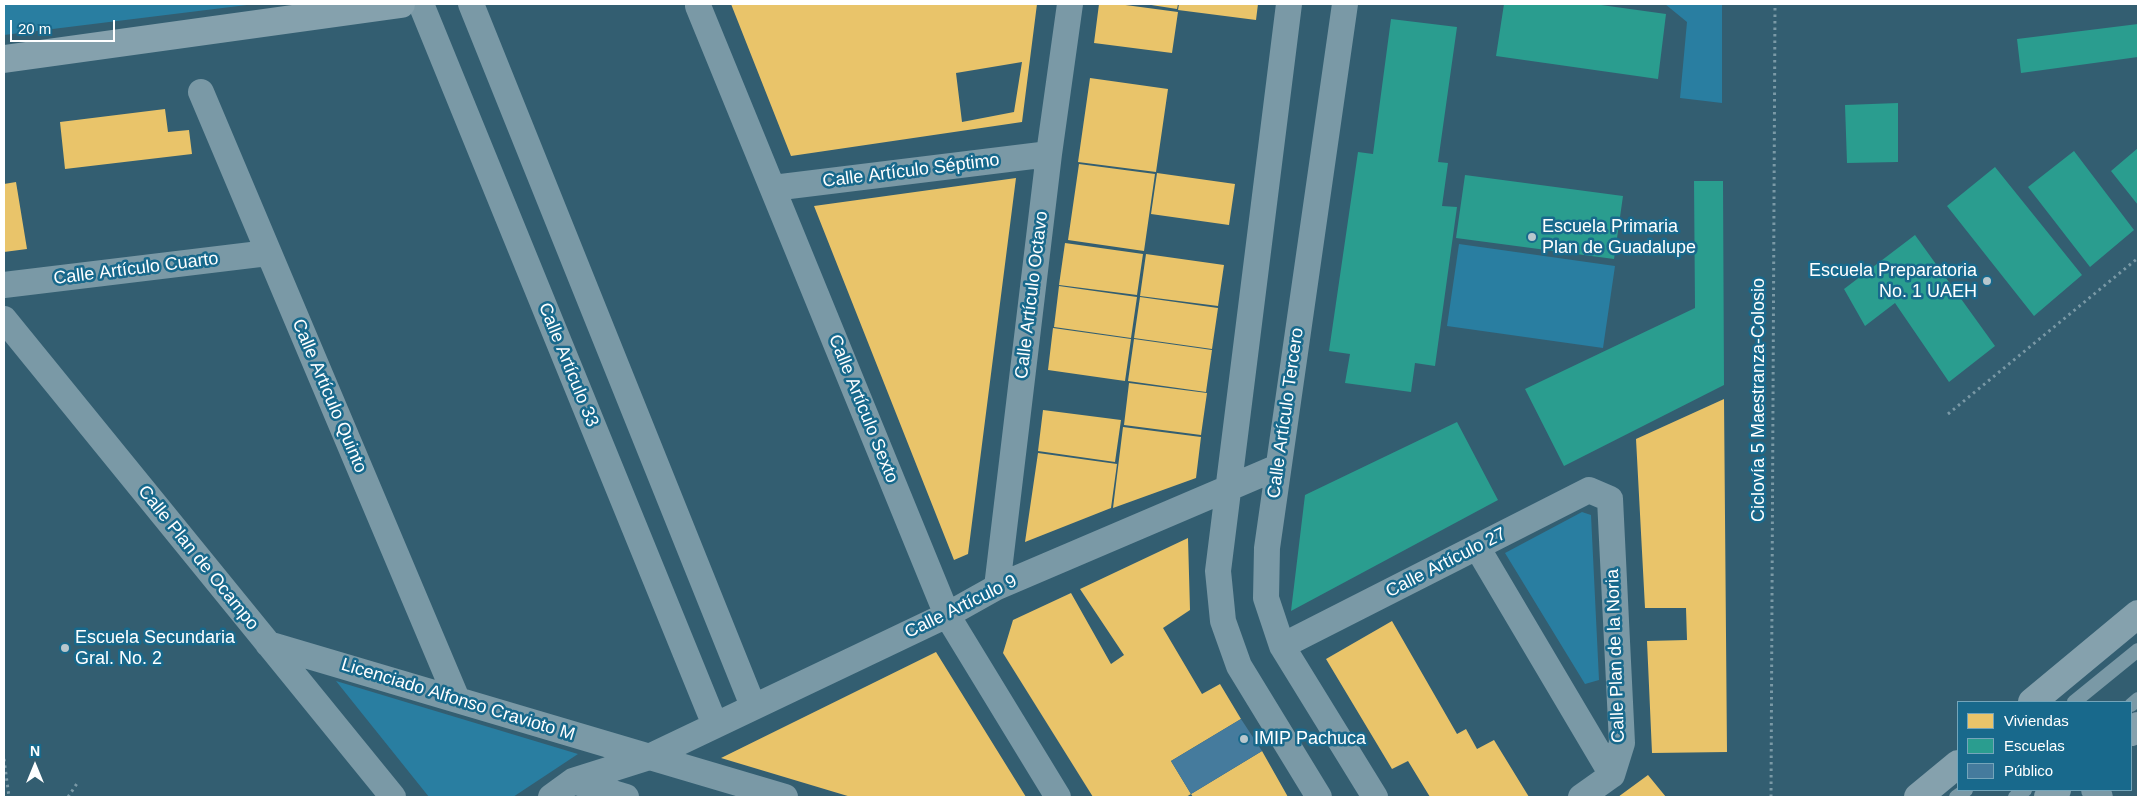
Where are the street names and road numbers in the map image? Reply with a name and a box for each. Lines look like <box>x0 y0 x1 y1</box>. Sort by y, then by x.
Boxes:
street label: Calle Artículo Séptimo <box>821 149 1001 193</box>
street label: Calle Artículo Octavo <box>1011 210 1053 380</box>
street label: Calle Artículo Cuarto <box>52 248 220 290</box>
street label: Ciclovía 5 Maestranza-Colosio <box>1748 278 1770 522</box>
street label: Calle Artículo 33 <box>533 300 603 430</box>
street label: Calle Artículo Quinto <box>287 316 371 476</box>
street label: Calle Artículo Tercero <box>1263 326 1309 500</box>
street label: Calle Artículo Sexto <box>823 332 903 486</box>
street label: Calle Plan de Ocampo <box>133 481 263 635</box>
street label: Calle Artículo 27 <box>1382 523 1510 603</box>
street label: Calle Plan de la Noria <box>1602 569 1630 743</box>
street label: Calle Artículo 9 <box>901 571 1021 643</box>
street label: Licenciado Alfonso Cravioto M <box>339 654 577 746</box>

